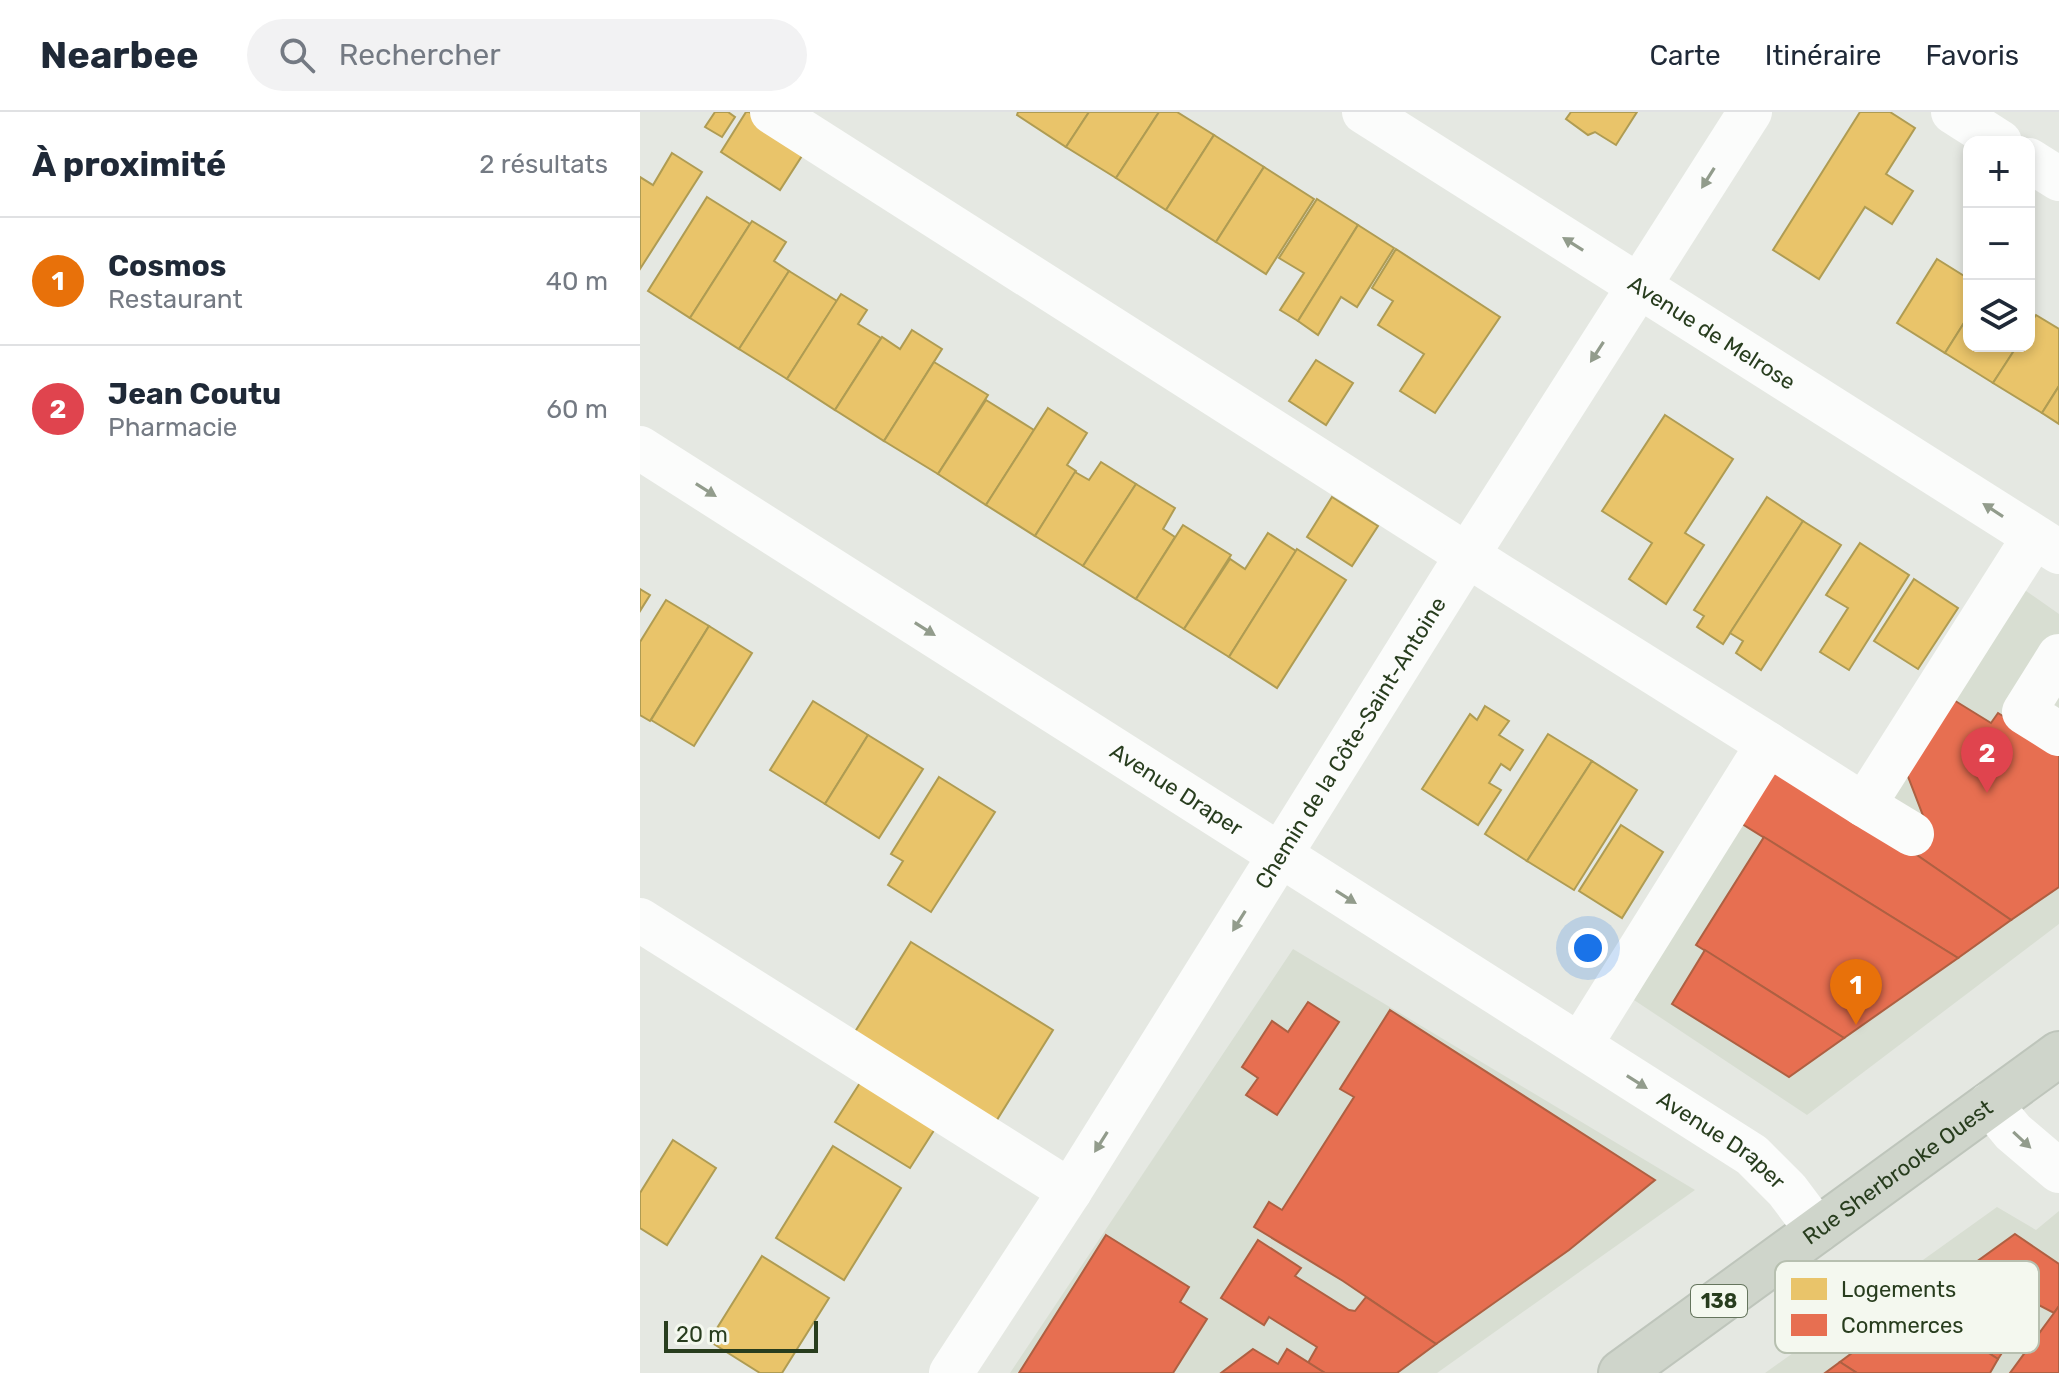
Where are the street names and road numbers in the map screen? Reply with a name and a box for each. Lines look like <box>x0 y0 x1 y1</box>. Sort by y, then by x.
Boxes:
street label: Avenue de Melrose <box>1623 270 1801 396</box>
street label: Chemin de la Côte-Saint-Antoine <box>1249 592 1452 894</box>
street label: Avenue Draper <box>1105 738 1248 842</box>
street label: Avenue Draper <box>1652 1085 1791 1195</box>
street label: Rue Sherbrooke Ouest <box>1797 1094 1998 1250</box>
road number: 138 <box>1691 1285 1747 1317</box>

